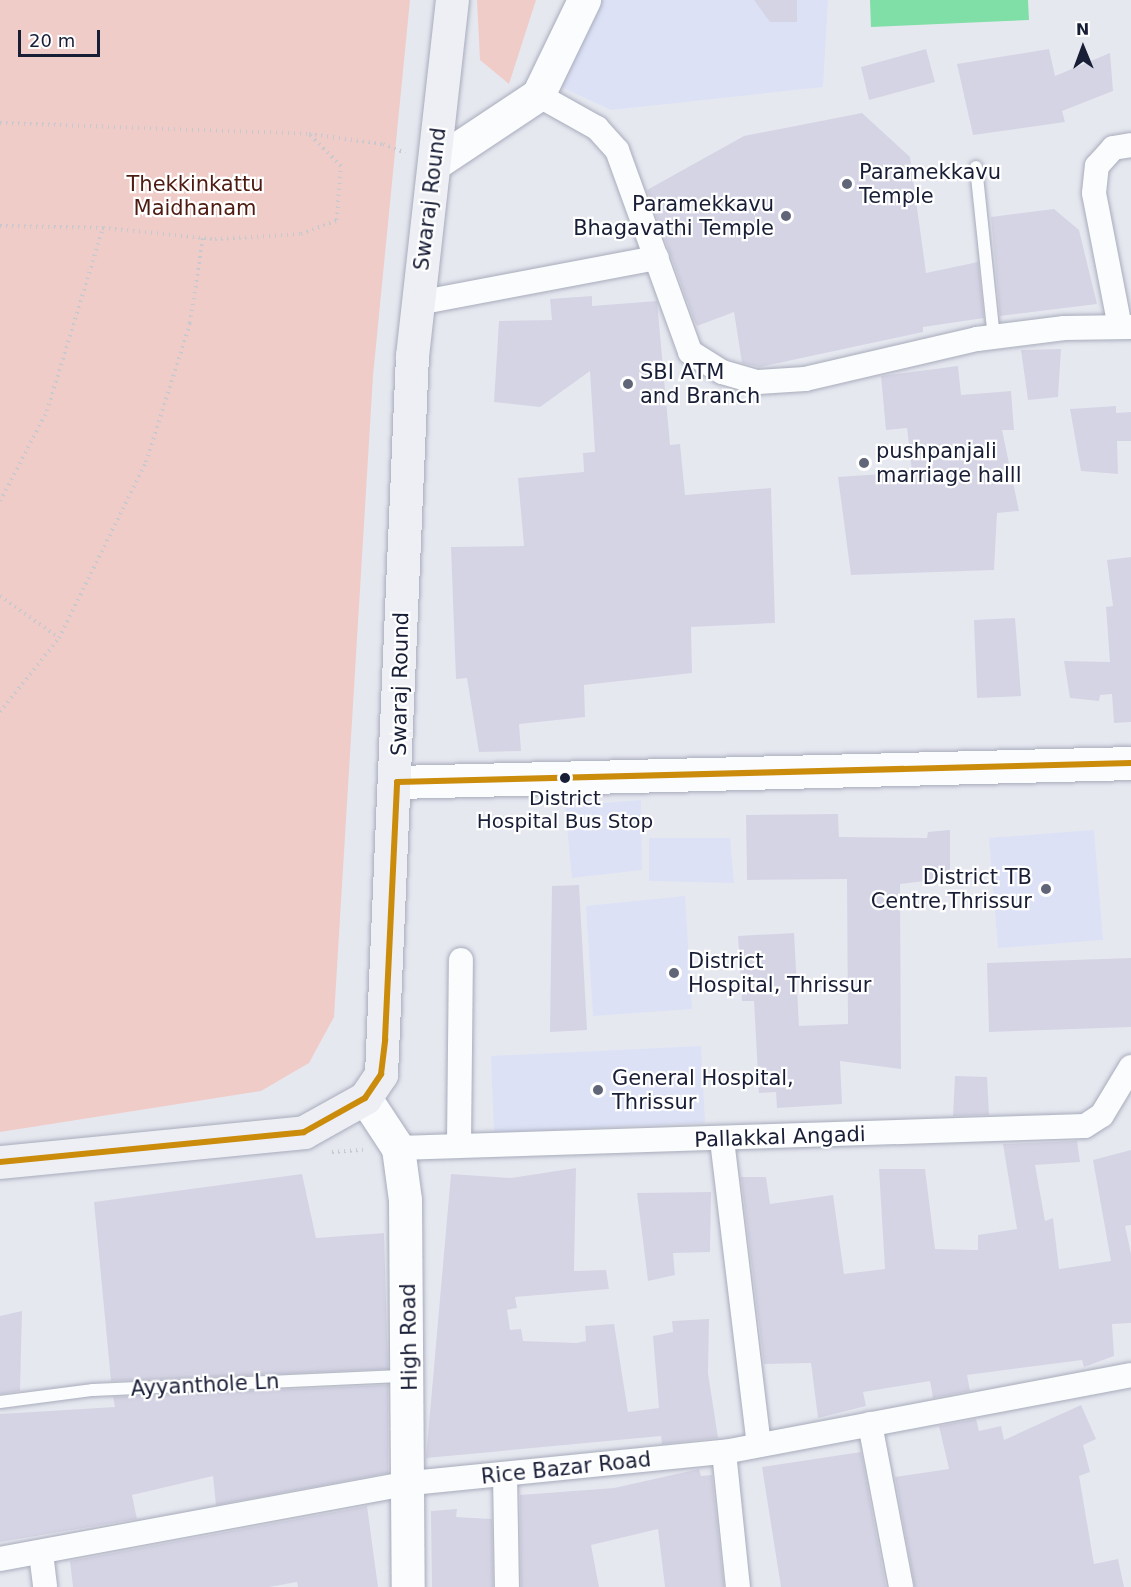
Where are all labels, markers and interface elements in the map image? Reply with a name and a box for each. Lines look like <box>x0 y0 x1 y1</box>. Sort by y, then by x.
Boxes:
scale bar <box>21 18 104 56</box>
north arrow <box>1053 18 1113 78</box>
text: N <box>1076 20 1090 39</box>
text: 20 m <box>29 30 75 51</box>
street label: Swaraj Round <box>409 126 451 272</box>
place label: Paramekkavu Temple <box>859 159 1001 209</box>
park label: Thekkinkattu Maidhanam <box>127 171 263 221</box>
marker: Paramekkavu Temple <box>840 177 854 191</box>
place label: Paramekkavu Bhagavathi Temple <box>573 191 774 241</box>
marker: Paramekkavu Bhagavathi Temple <box>779 209 793 223</box>
place label: SBI ATM and Branch <box>640 359 760 409</box>
marker: SBI ATM and Branch <box>621 377 635 391</box>
place label: pushpanjali marriage halll <box>876 438 1022 488</box>
marker: pushpanjali marriage halll <box>857 456 871 470</box>
street label: Swaraj Round <box>386 612 414 756</box>
marker: District Hospital Bus Stop <box>559 772 571 784</box>
place label: District Hospital Bus Stop <box>477 787 653 834</box>
place label: District TB Centre,Thrissur <box>871 864 1032 914</box>
marker: District TB Centre,Thrissur <box>1037 880 1055 898</box>
place label: District Hospital, Thrissur <box>688 948 871 998</box>
marker: District Hospital, Thrissur <box>665 964 683 982</box>
place label: General Hospital, Thrissur <box>612 1065 794 1115</box>
marker: General Hospital, Thrissur <box>589 1081 607 1099</box>
street label: Pallakkal Angadi <box>694 1121 866 1153</box>
street label: High Road <box>395 1283 423 1391</box>
street label: Ayyanthole Ln <box>130 1369 280 1401</box>
street label: Rice Bazar Road <box>480 1447 652 1489</box>

